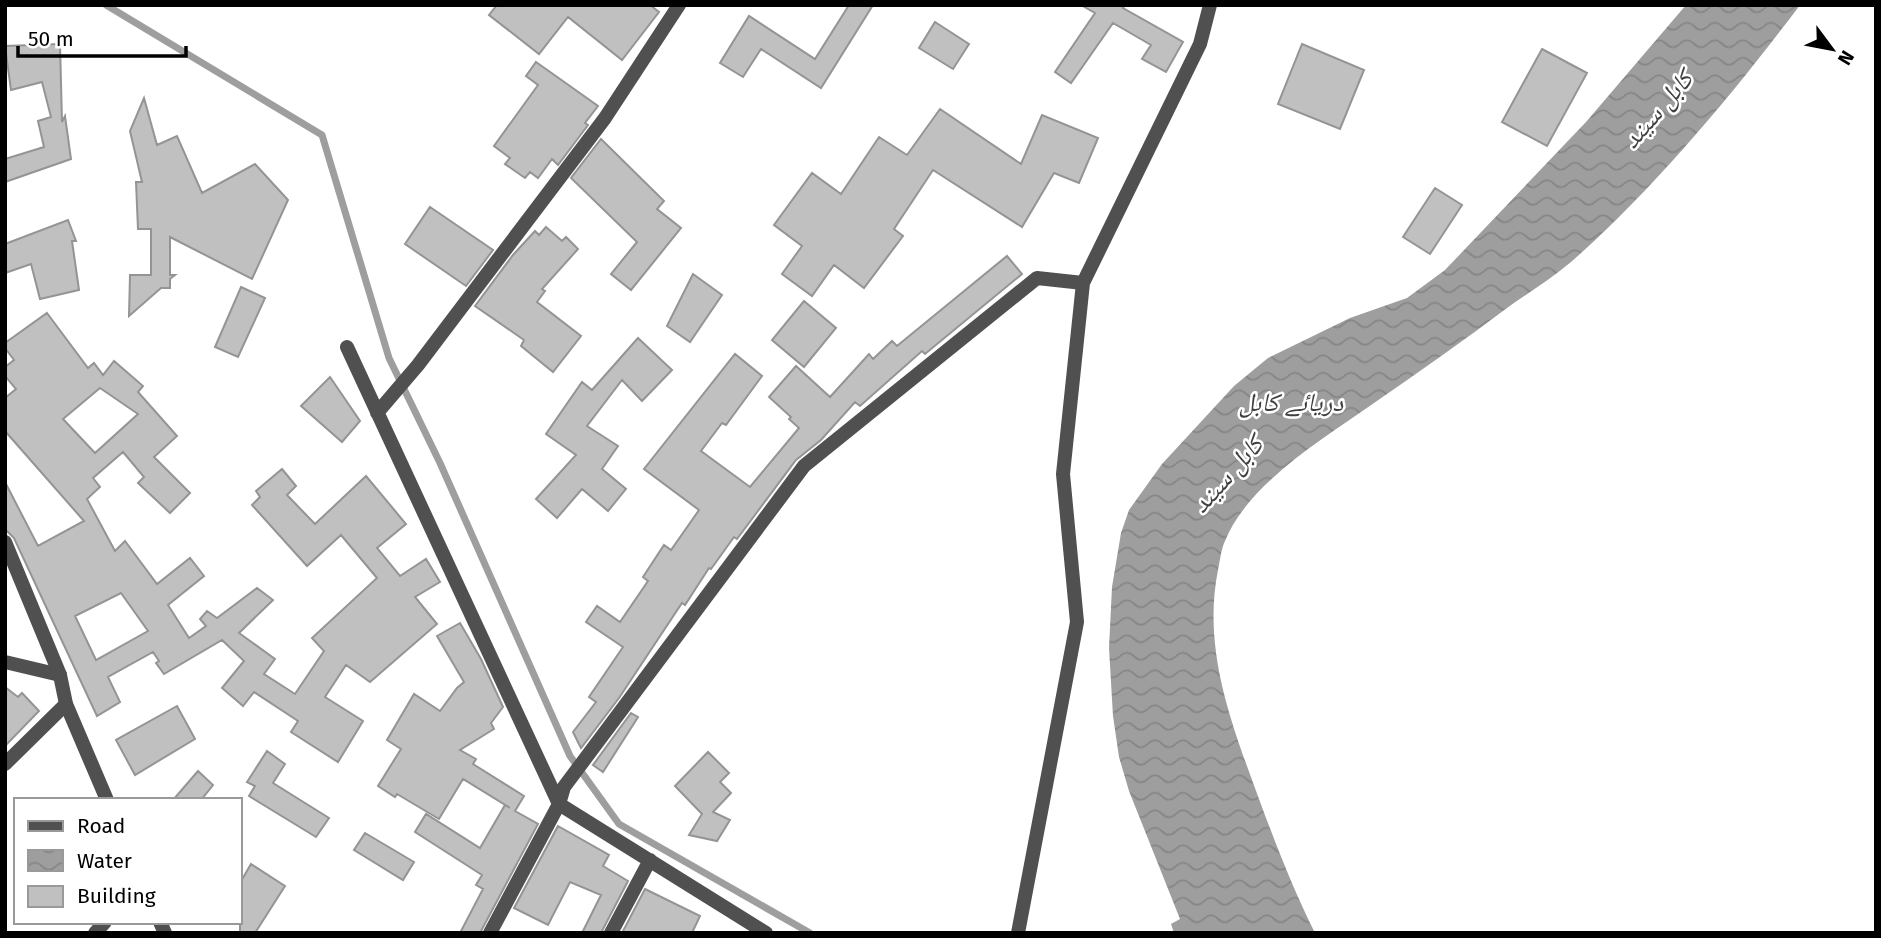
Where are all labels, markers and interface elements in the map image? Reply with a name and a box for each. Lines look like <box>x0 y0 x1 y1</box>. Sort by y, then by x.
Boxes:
scale bar <box>18 14 186 58</box>
north arrow <box>1797 14 1867 84</box>
text: 50 m <box>28 26 74 52</box>
text: N <box>1833 46 1859 69</box>
water label: کابل سيند <box>1615 61 1702 155</box>
water label: دریائے کابل <box>1239 387 1344 418</box>
water label: کابل سيند <box>1185 426 1273 519</box>
legend <box>14 798 242 924</box>
text: Road <box>77 813 125 839</box>
text: Water <box>77 848 132 874</box>
text: Building <box>77 883 156 909</box>

